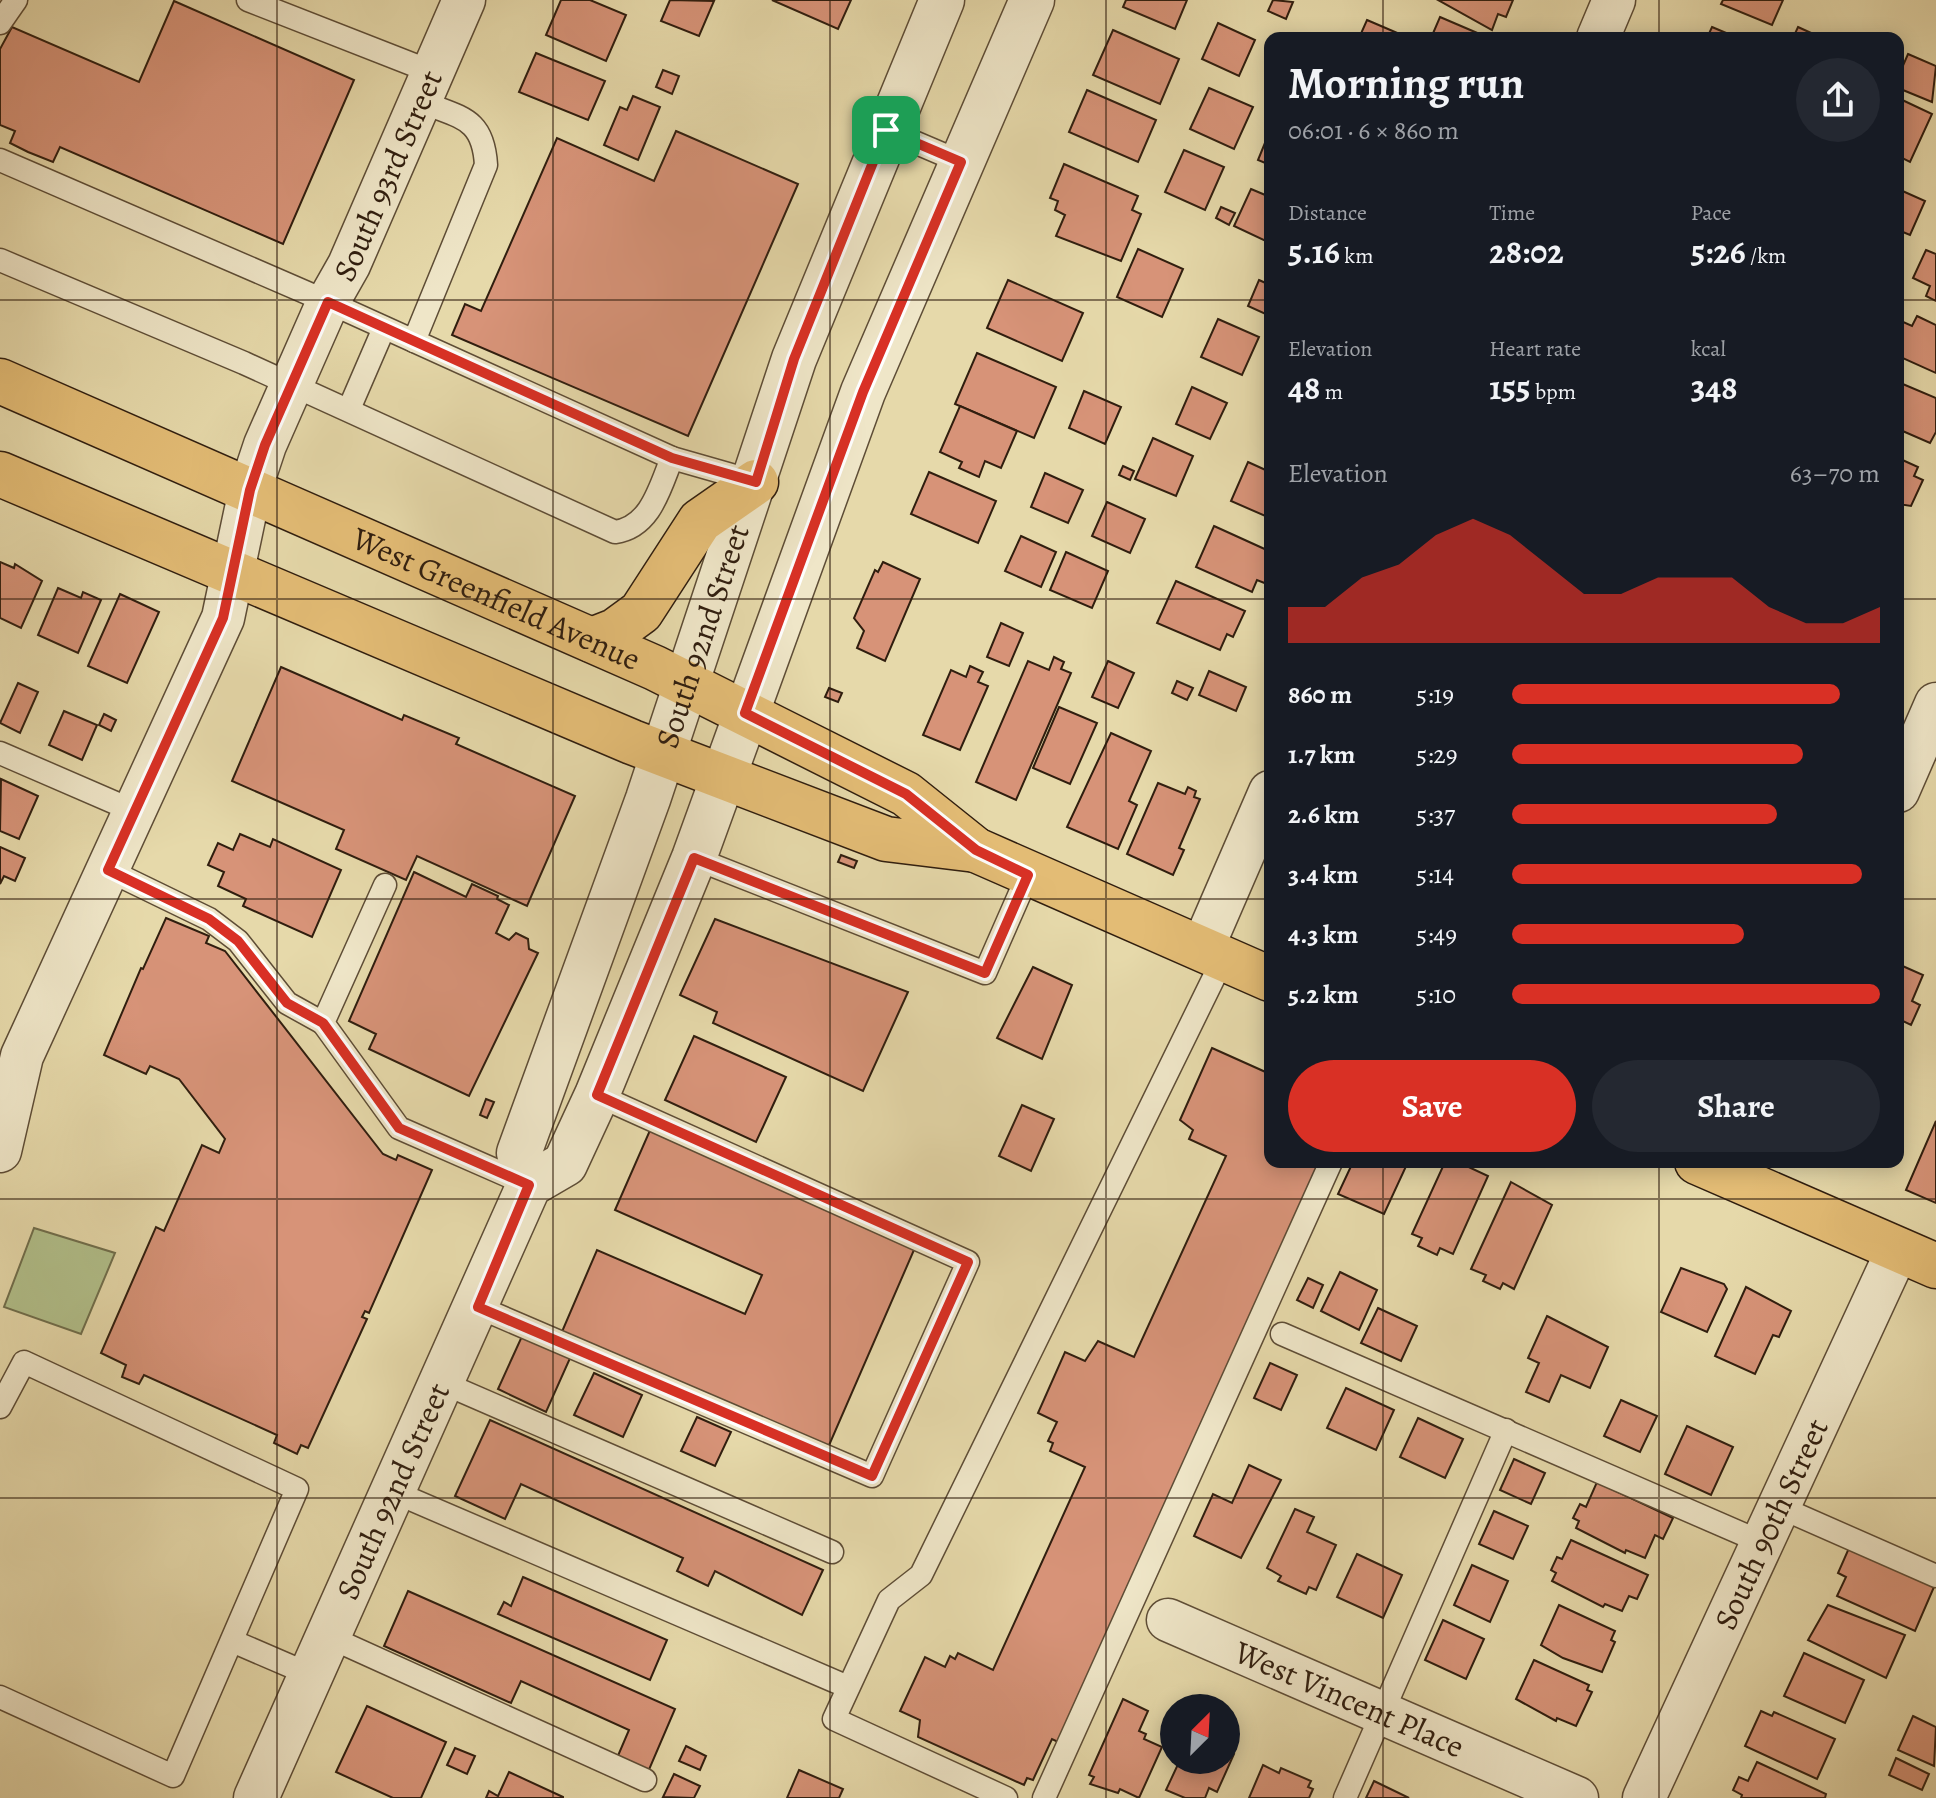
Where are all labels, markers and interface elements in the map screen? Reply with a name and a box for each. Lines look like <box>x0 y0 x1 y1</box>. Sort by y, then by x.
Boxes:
text: Morning run <box>1288 53 1524 113</box>
button: share <box>1796 58 1880 142</box>
street label: South 93rd Street <box>322 63 453 289</box>
pin <box>852 96 920 164</box>
icon: arrive <box>864 108 908 152</box>
text: 06:01 · 6 × 860 m <box>1288 113 1459 148</box>
text: Distance <box>1288 198 1367 228</box>
text: Time <box>1489 198 1535 228</box>
text: Pace <box>1691 198 1731 228</box>
text: 5.16 <box>1288 228 1340 275</box>
text: 28:02 <box>1489 228 1564 275</box>
text: 5:26 <box>1691 228 1746 275</box>
text: km <box>1340 241 1374 271</box>
text: /km <box>1746 241 1786 271</box>
text: Elevation <box>1288 334 1372 364</box>
text: Heart rate <box>1489 334 1581 364</box>
text: kcal <box>1691 334 1726 364</box>
text: 48 <box>1288 364 1320 411</box>
text: 155 <box>1489 364 1531 411</box>
text: 348 <box>1691 364 1738 411</box>
text: m <box>1320 377 1343 407</box>
text: bpm <box>1531 377 1576 407</box>
text: Elevation <box>1288 456 1388 491</box>
text: 63–70 m <box>1790 456 1880 491</box>
street label: West Greenfield Avenue <box>345 516 647 681</box>
street label: South 92nd Street <box>644 518 760 754</box>
text: 860 m <box>1288 677 1352 712</box>
text: 5:19 <box>1416 677 1454 712</box>
text: 1.7 km <box>1288 737 1355 772</box>
text: 5:29 <box>1416 737 1458 772</box>
text: 2.6 km <box>1288 797 1360 832</box>
text: 5:37 <box>1416 797 1455 832</box>
text: 3.4 km <box>1288 857 1358 892</box>
text: 5:14 <box>1416 857 1454 892</box>
text: 4.3 km <box>1288 917 1358 952</box>
text: 5:49 <box>1416 917 1457 952</box>
text: 5.2 km <box>1288 977 1359 1012</box>
text: 5:10 <box>1416 977 1456 1012</box>
button: Save <box>1288 1060 1576 1152</box>
button: Share <box>1592 1060 1880 1152</box>
street label: South 92nd Street <box>325 1376 460 1607</box>
street label: South 90th Street <box>1703 1411 1839 1637</box>
street label: West Vincent Place <box>1227 1629 1471 1768</box>
north arrow <box>1160 1694 1240 1774</box>
map controls <box>1160 1694 1240 1774</box>

